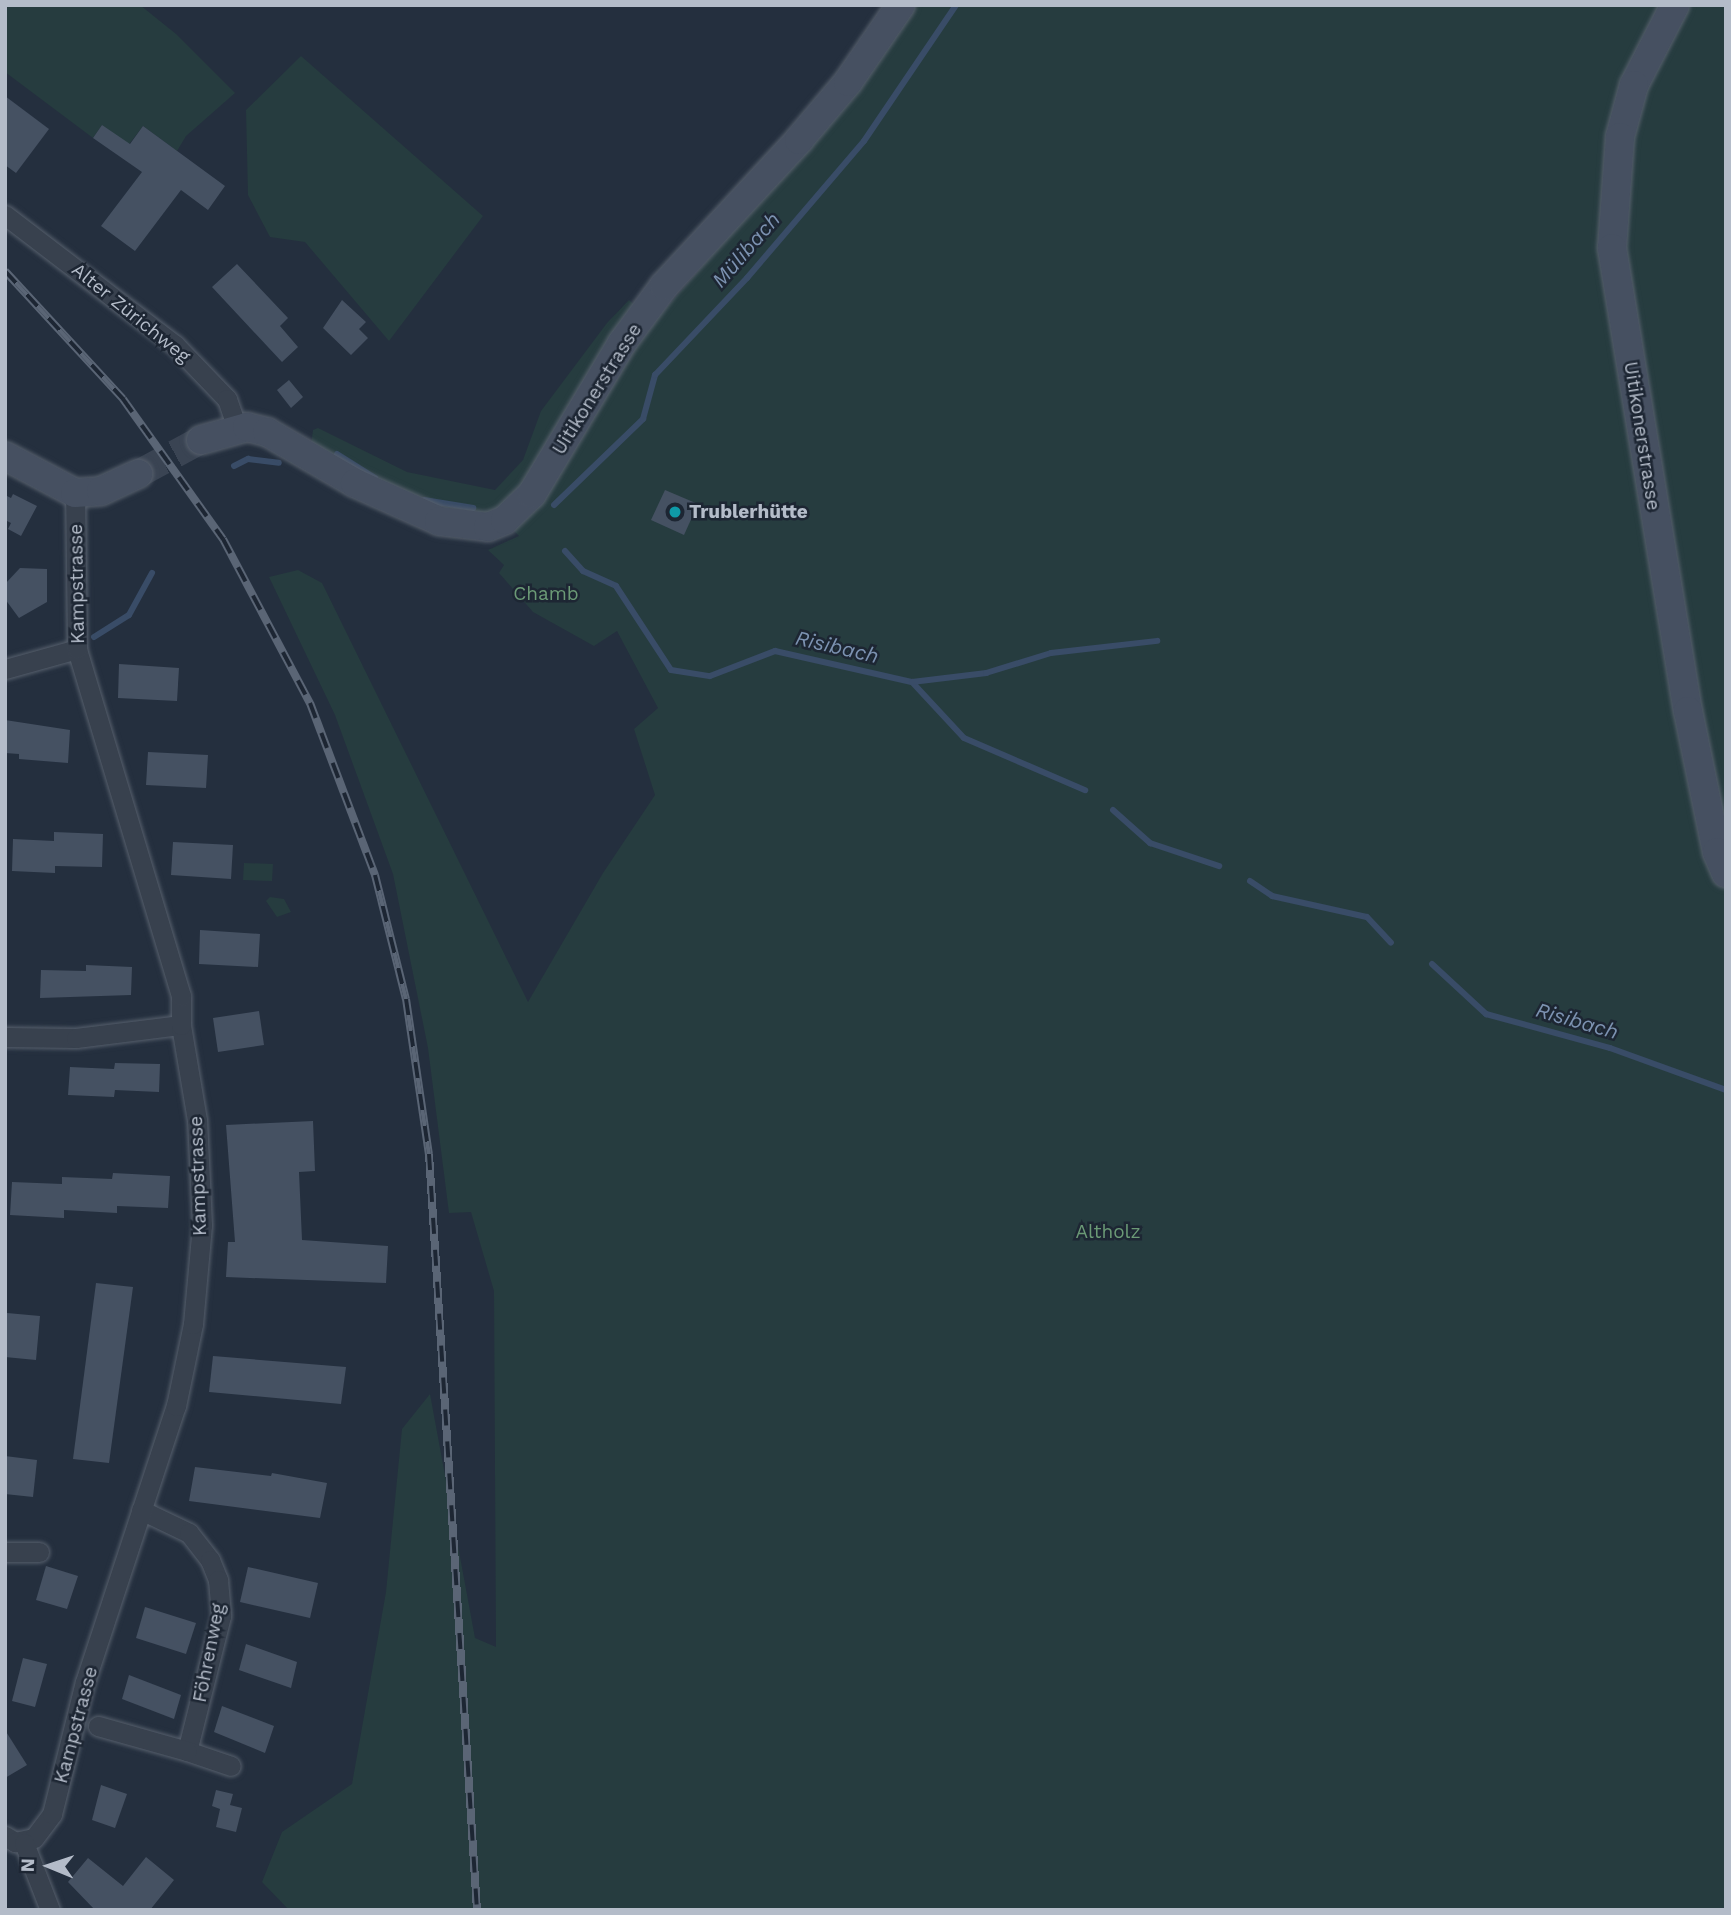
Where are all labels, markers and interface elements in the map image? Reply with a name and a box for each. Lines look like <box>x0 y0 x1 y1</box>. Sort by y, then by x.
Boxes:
water label: Mülibach <box>706 207 786 293</box>
street label: Alter Zürichweg <box>67 258 195 368</box>
street label: Uitikonerstrasse <box>547 319 647 459</box>
street label: Uitikonerstrasse <box>1619 360 1665 512</box>
place label: Trublerhütte <box>689 501 808 523</box>
marker: Trublerhütte <box>667 504 683 520</box>
street label: Kampstrasse <box>65 524 89 644</box>
park label: Chamb <box>513 583 579 605</box>
water label: Risibach <box>793 625 881 669</box>
water label: Risibach <box>1533 997 1621 1045</box>
street label: Kampstrasse <box>185 1116 211 1236</box>
park label: Altholz <box>1075 1221 1141 1243</box>
street label: Föhrenweg <box>188 1602 230 1704</box>
street label: Kampstrasse <box>49 1664 103 1786</box>
north arrow <box>14 1831 84 1901</box>
text: N <box>16 1858 39 1873</box>

